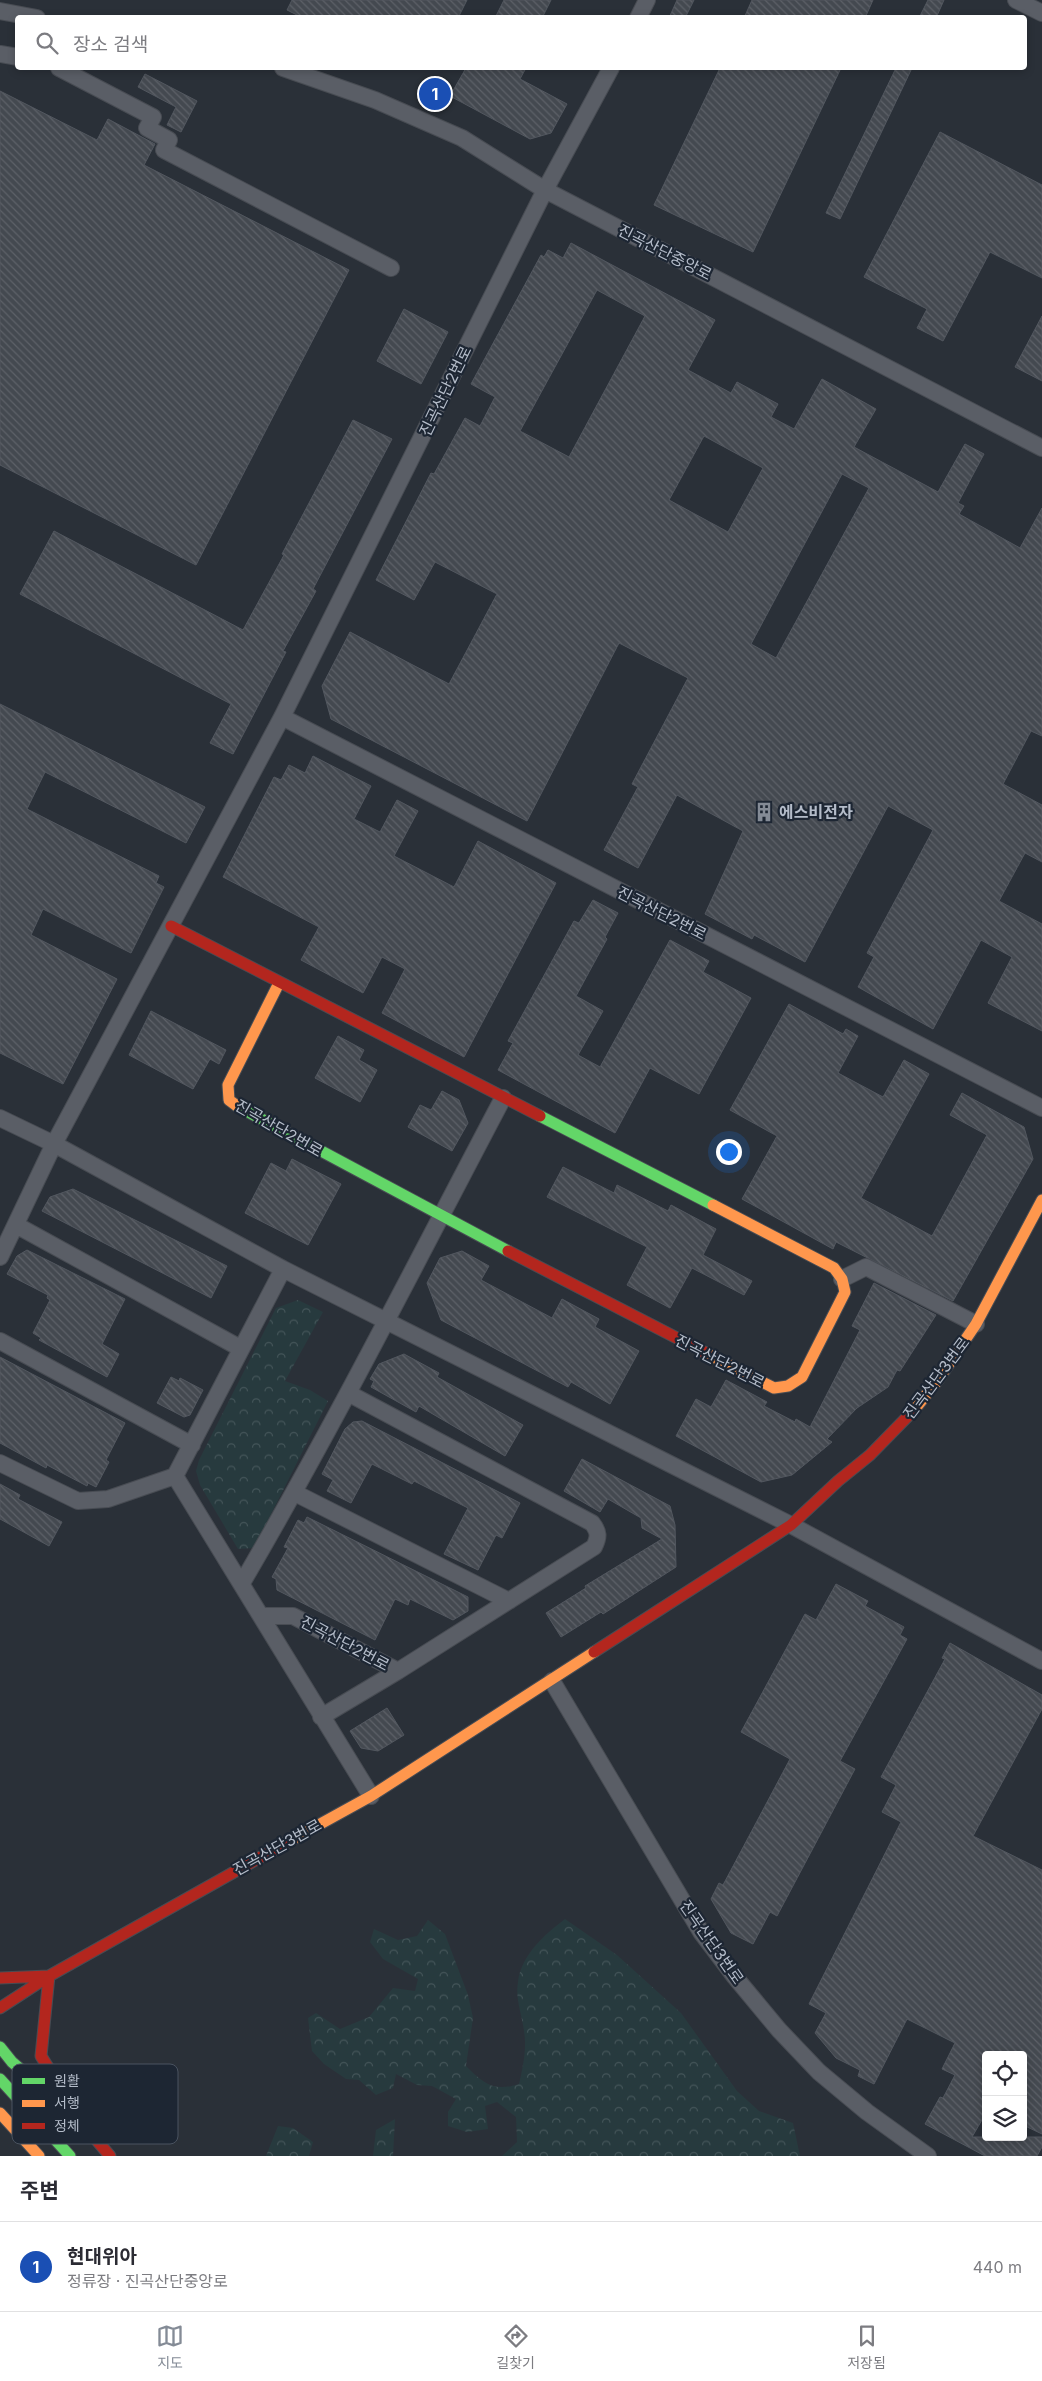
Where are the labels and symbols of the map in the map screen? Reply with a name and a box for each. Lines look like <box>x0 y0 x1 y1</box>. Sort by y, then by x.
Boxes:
pin: 1 <box>419 75 451 113</box>
street label: 진곡산단중앙로 <box>615 220 716 284</box>
street label: 진곡산단2번로 <box>415 342 476 439</box>
building icon: 에스비전자 <box>753 801 775 823</box>
place label: 에스비전자 <box>779 802 853 822</box>
street label: 진곡산단2번로 <box>614 882 710 944</box>
street label: 진곡산단2번로 <box>232 1095 327 1161</box>
your location <box>716 1139 742 1165</box>
street label: 진곡산단2번로 <box>672 1330 768 1392</box>
street label: 진곡산단3번로 <box>898 1333 974 1423</box>
street label: 진곡산단2번로 <box>297 1611 393 1675</box>
street label: 진곡산단3번로 <box>229 1814 325 1880</box>
street label: 진곡산단3번로 <box>676 1896 749 1988</box>
legend <box>12 2064 178 2144</box>
text: 원활 <box>54 2072 80 2089</box>
text: 서행 <box>54 2094 80 2111</box>
text: 정체 <box>54 2117 80 2134</box>

